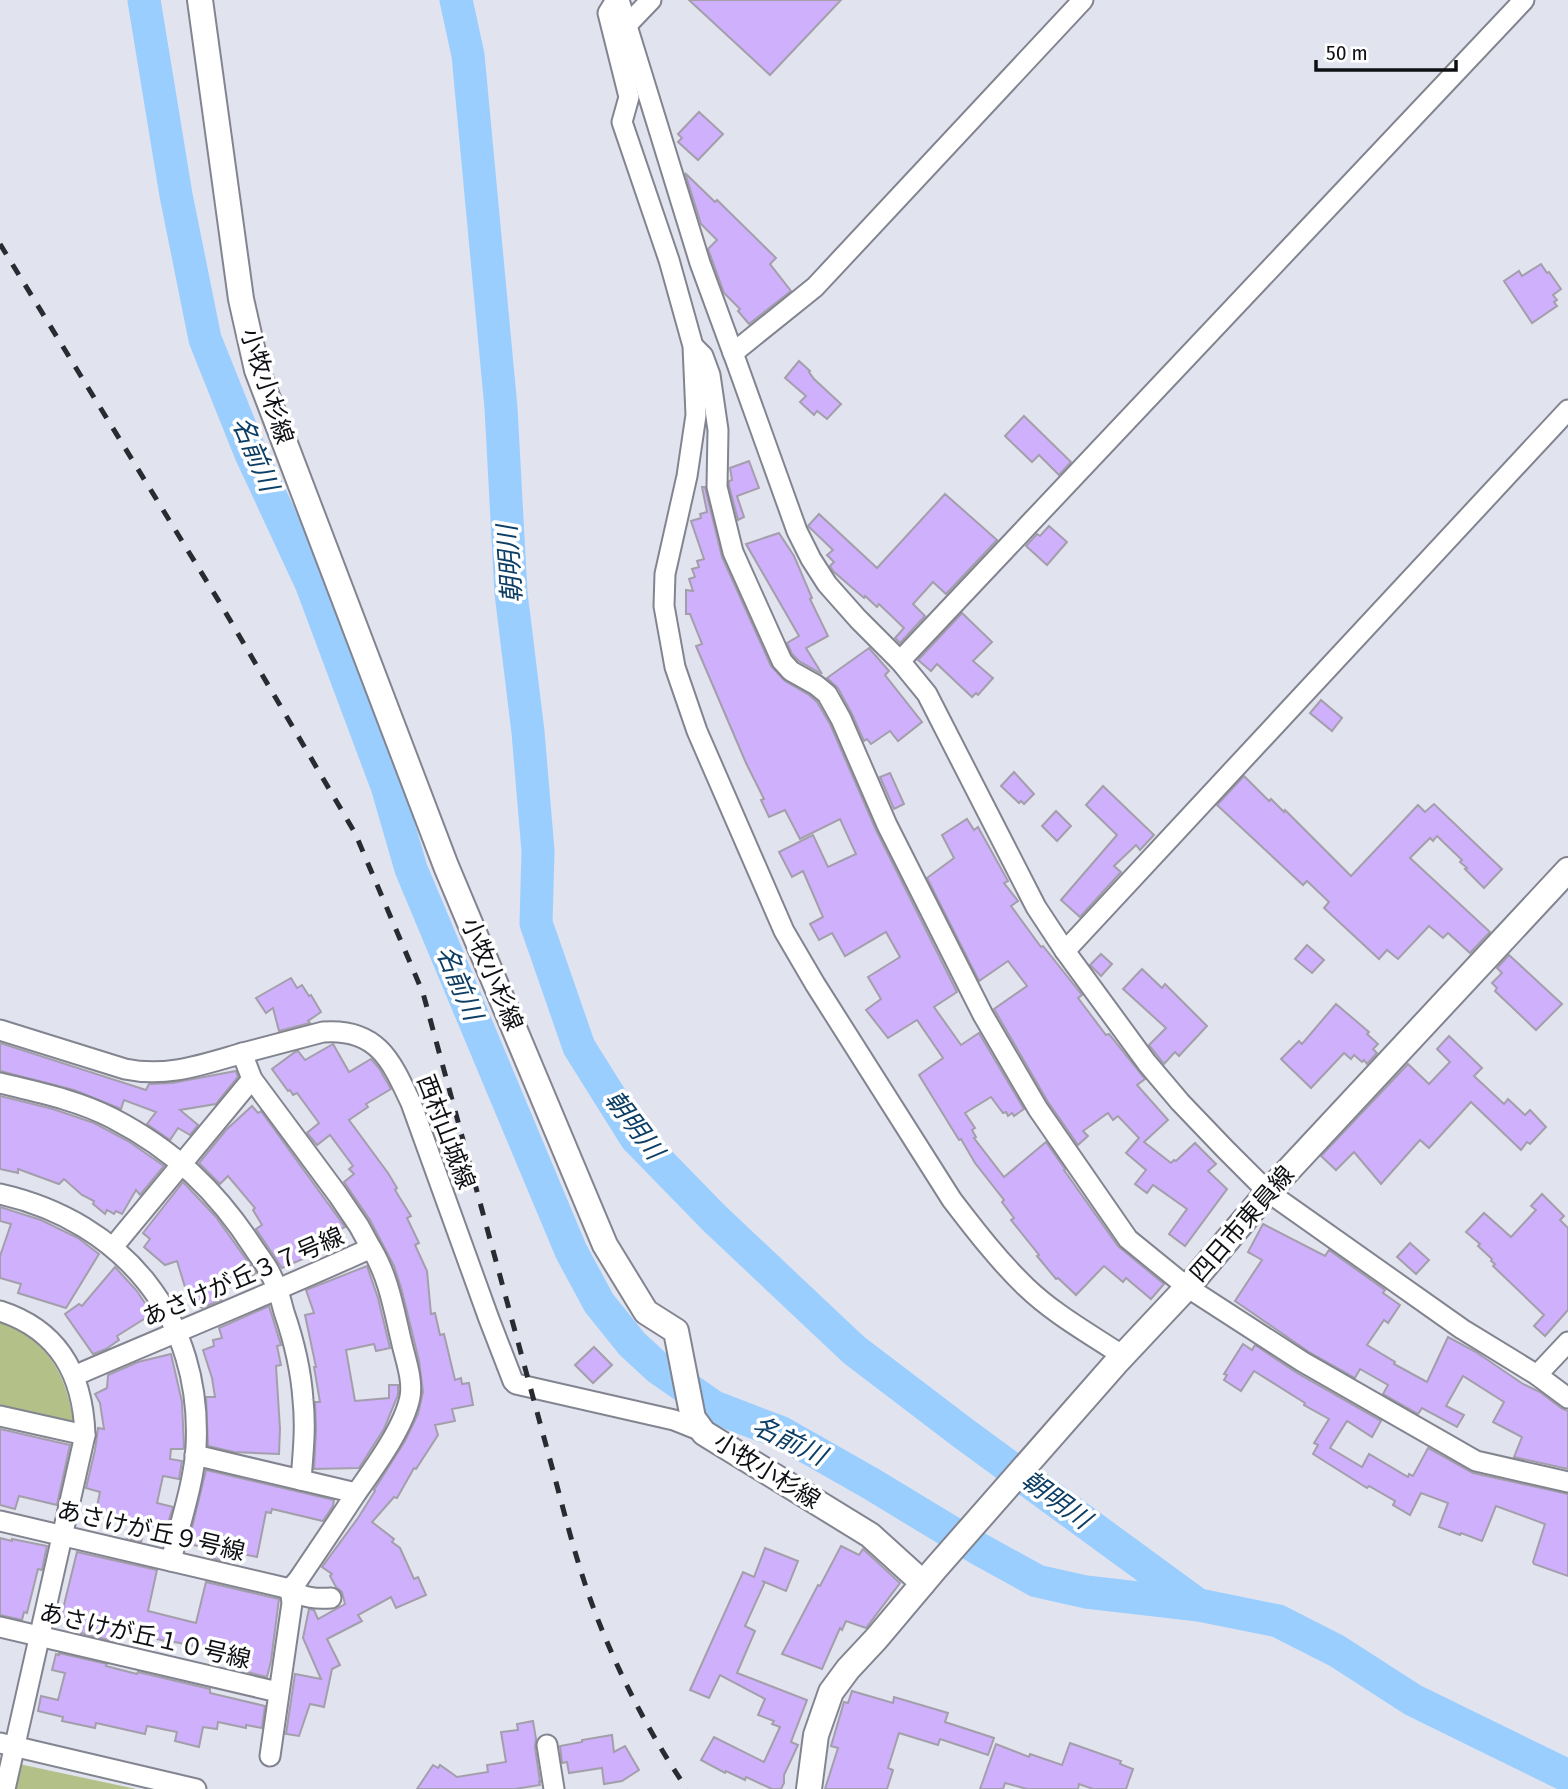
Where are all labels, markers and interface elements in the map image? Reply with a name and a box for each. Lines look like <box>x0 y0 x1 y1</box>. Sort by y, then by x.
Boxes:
scale bar <box>1316 28 1456 72</box>
text: 50 m <box>1326 40 1368 66</box>
street label: 小牧小杉線 <box>235 325 299 447</box>
water label: 名前川 <box>225 412 286 499</box>
water label: 朝明川 <box>492 521 528 604</box>
street label: 小牧小杉線 <box>456 913 528 1035</box>
water label: 名前川 <box>429 941 490 1028</box>
street label: 西村山城線 <box>411 1071 481 1193</box>
water label: 朝明川 <box>598 1085 672 1168</box>
street label: 四日市東員線 <box>1184 1160 1300 1288</box>
street label: あさけが丘３７号線 <box>138 1222 348 1332</box>
water label: 名前川 <box>747 1410 834 1473</box>
street label: 小牧小杉線 <box>709 1427 825 1515</box>
water label: 朝明川 <box>1015 1465 1099 1537</box>
street label: あさけが丘９号線 <box>54 1496 248 1566</box>
street label: あさけが丘１０号線 <box>37 1598 253 1674</box>

